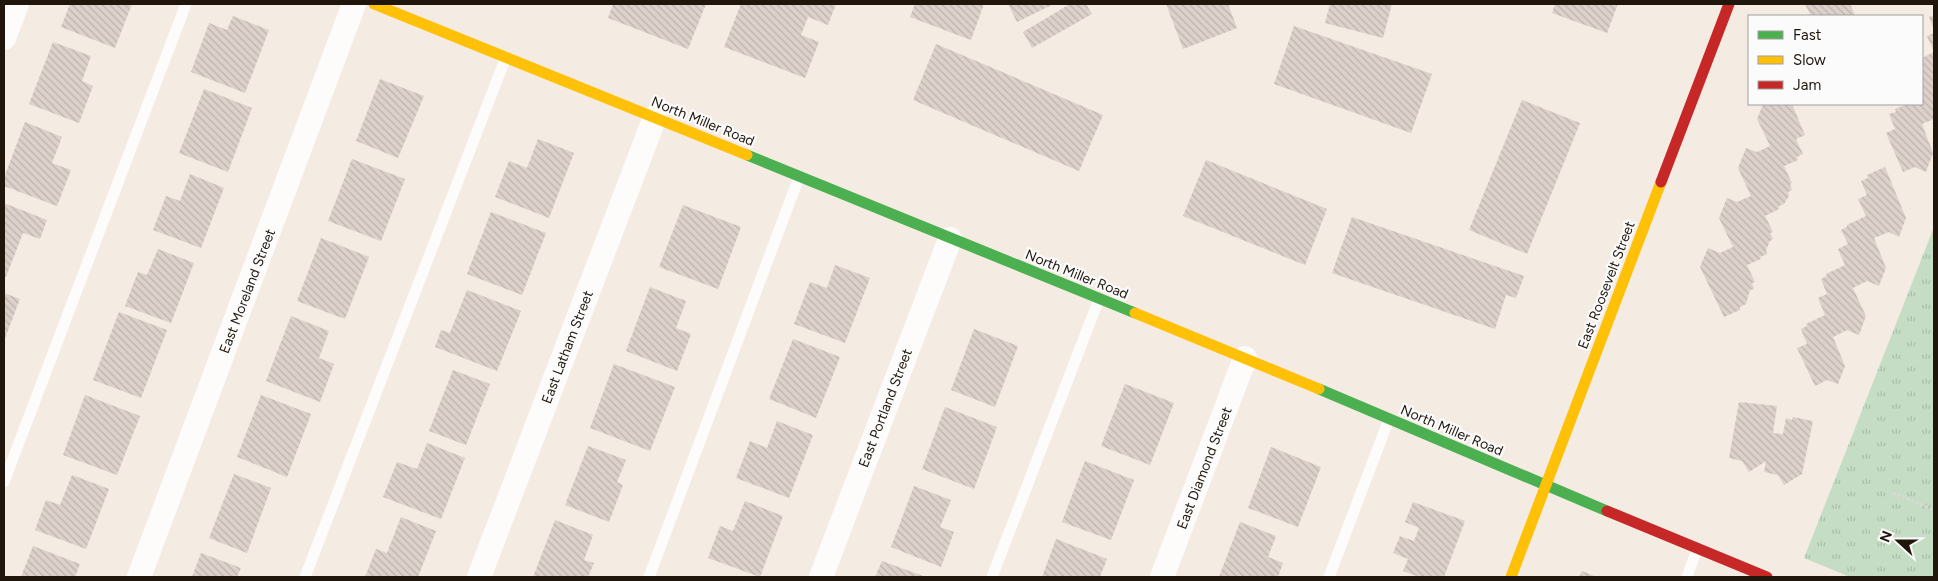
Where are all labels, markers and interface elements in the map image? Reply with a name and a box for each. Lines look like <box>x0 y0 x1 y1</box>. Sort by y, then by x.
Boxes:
legend <box>1748 15 1923 105</box>
text: Fast <box>1793 26 1822 44</box>
text: Slow <box>1793 51 1826 69</box>
text: Jam <box>1793 76 1821 94</box>
street label: North Miller Road <box>649 93 757 150</box>
street label: East Roosevelt Street <box>1574 219 1639 351</box>
street label: East Moreland Street <box>216 227 279 356</box>
street label: North Miller Road <box>1023 246 1131 303</box>
street label: East Latham Street <box>538 288 597 406</box>
street label: East Portland Street <box>855 346 916 470</box>
street label: North Miller Road <box>1398 401 1506 460</box>
street label: East Diamond Street <box>1173 405 1236 532</box>
north arrow <box>1873 516 1923 566</box>
text: N <box>1876 528 1896 545</box>

